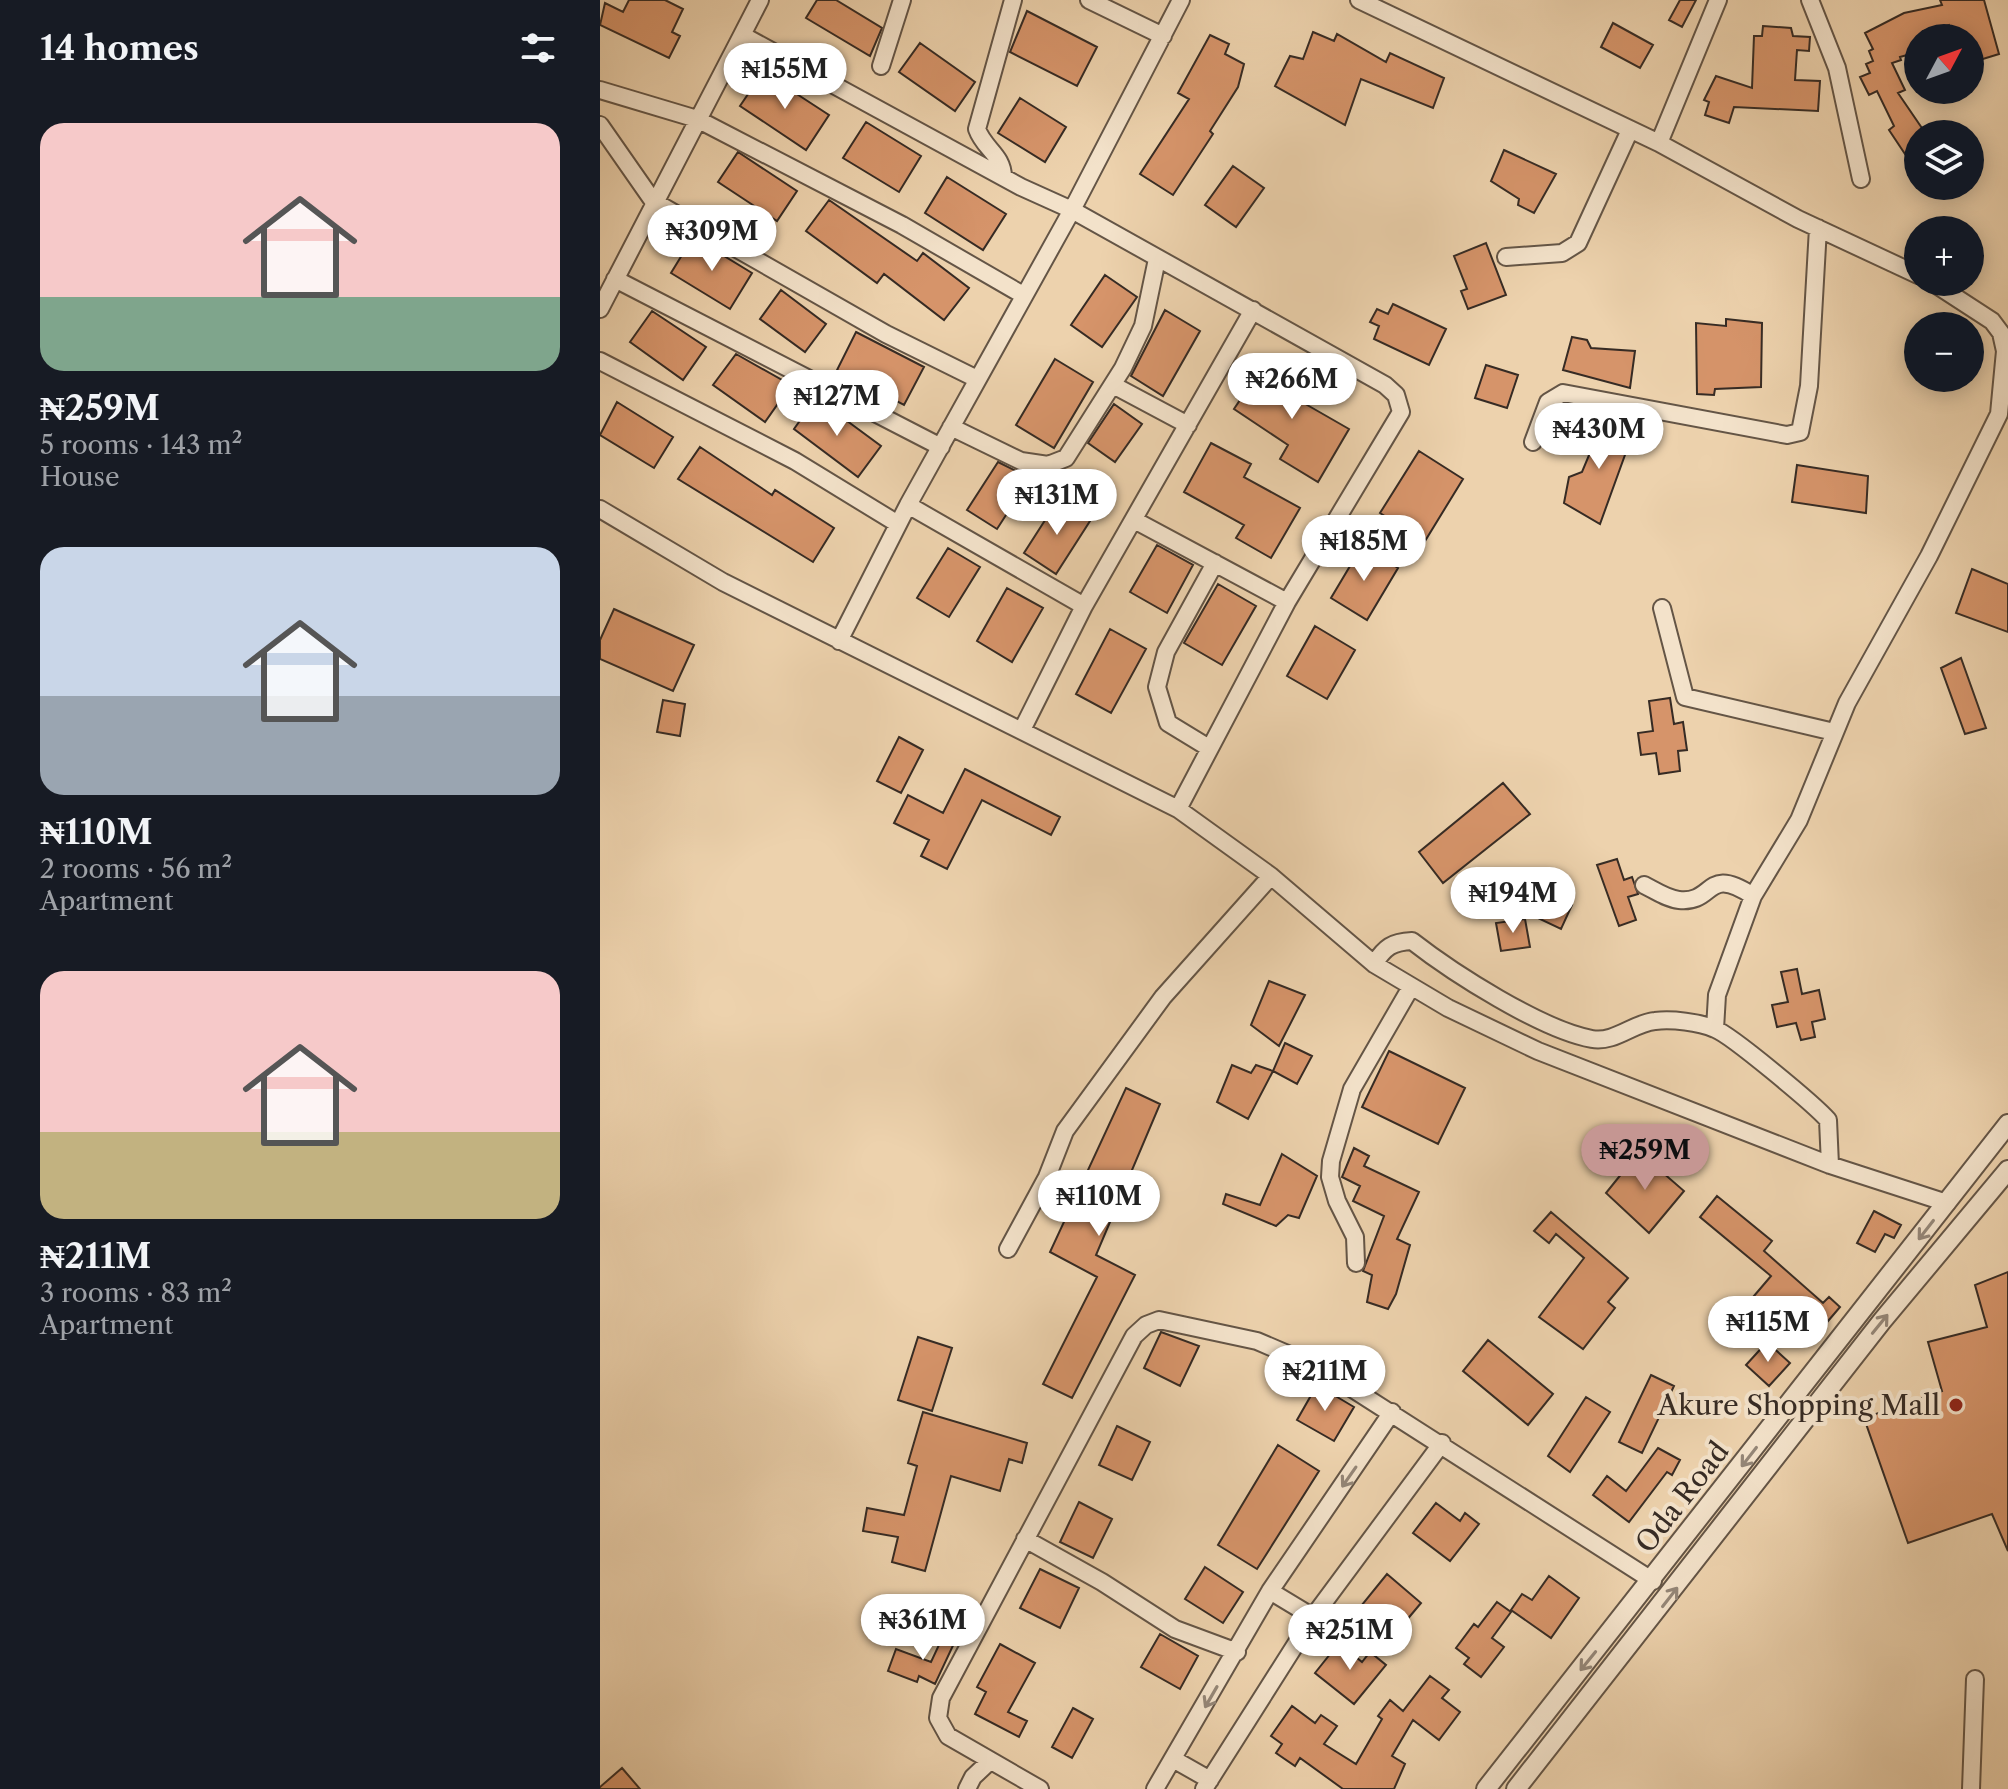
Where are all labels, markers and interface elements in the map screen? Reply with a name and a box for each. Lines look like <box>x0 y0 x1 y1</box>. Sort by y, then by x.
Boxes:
north arrow <box>1904 24 1984 104</box>
map controls <box>1904 24 1984 392</box>
icon: filters <box>516 26 560 70</box>
text: 14 homes <box>40 27 199 69</box>
pin: ₦155M <box>729 43 841 111</box>
text: ₦155M <box>742 53 828 85</box>
button: layers <box>1904 120 1984 200</box>
icon: home <box>228 175 372 319</box>
pin: ₦309M <box>656 205 768 273</box>
text: ₦309M <box>665 215 759 247</box>
button: + <box>1904 216 1984 296</box>
button: − <box>1904 312 1984 392</box>
pin: ₦266M <box>1236 353 1348 421</box>
text: ₦266M <box>1246 363 1338 395</box>
pin: ₦127M <box>781 370 893 438</box>
text: ₦127M <box>794 380 881 412</box>
text: ₦259M <box>40 387 160 429</box>
pin: ₦430M <box>1543 403 1655 471</box>
text: ₦430M <box>1552 413 1646 445</box>
text: 5 rooms · 143 m² <box>40 429 242 461</box>
text: House <box>40 461 120 493</box>
pin: ₦131M <box>1001 469 1113 537</box>
text: ₦131M <box>1015 479 1099 511</box>
pin: ₦185M <box>1308 515 1420 583</box>
text: ₦185M <box>1320 525 1408 557</box>
icon: home <box>228 599 372 743</box>
text: ₦110M <box>40 811 153 853</box>
text: 2 rooms · 56 m² <box>40 853 232 885</box>
pin: ₦194M <box>1457 867 1569 935</box>
text: ₦194M <box>1469 877 1558 909</box>
text: Apartment <box>40 885 173 917</box>
icon: home <box>228 1023 372 1167</box>
pin: ₦259M <box>1589 1124 1701 1192</box>
text: ₦259M <box>1599 1134 1691 1166</box>
pin: ₦110M <box>1043 1170 1155 1238</box>
text: ₦110M <box>1056 1180 1142 1212</box>
one-way arrow <box>1917 1219 1935 1240</box>
text: ₦211M <box>40 1235 151 1277</box>
text: 3 rooms · 83 m² <box>40 1277 232 1309</box>
pin: ₦115M <box>1712 1296 1824 1364</box>
text: ₦115M <box>1726 1306 1810 1338</box>
text: Apartment <box>40 1309 173 1341</box>
one-way arrow <box>1871 1315 1889 1335</box>
pin: ₦211M <box>1269 1345 1381 1413</box>
text: ₦211M <box>1282 1355 1368 1387</box>
place label: Akure Shopping Mall <box>1657 1388 1940 1422</box>
marker: Akure Shopping Mall <box>1947 1396 1965 1414</box>
street label: Oda Road <box>1628 1435 1736 1559</box>
one-way arrow <box>1740 1445 1757 1467</box>
one-way arrow <box>1341 1465 1357 1487</box>
one-way arrow <box>1661 1587 1679 1608</box>
pin: ₦361M <box>867 1594 979 1662</box>
text: ₦361M <box>879 1604 967 1636</box>
pin: ₦251M <box>1294 1604 1406 1672</box>
text: ₦251M <box>1306 1614 1394 1646</box>
one-way arrow <box>1580 1650 1597 1671</box>
one-way arrow <box>1203 1685 1219 1708</box>

